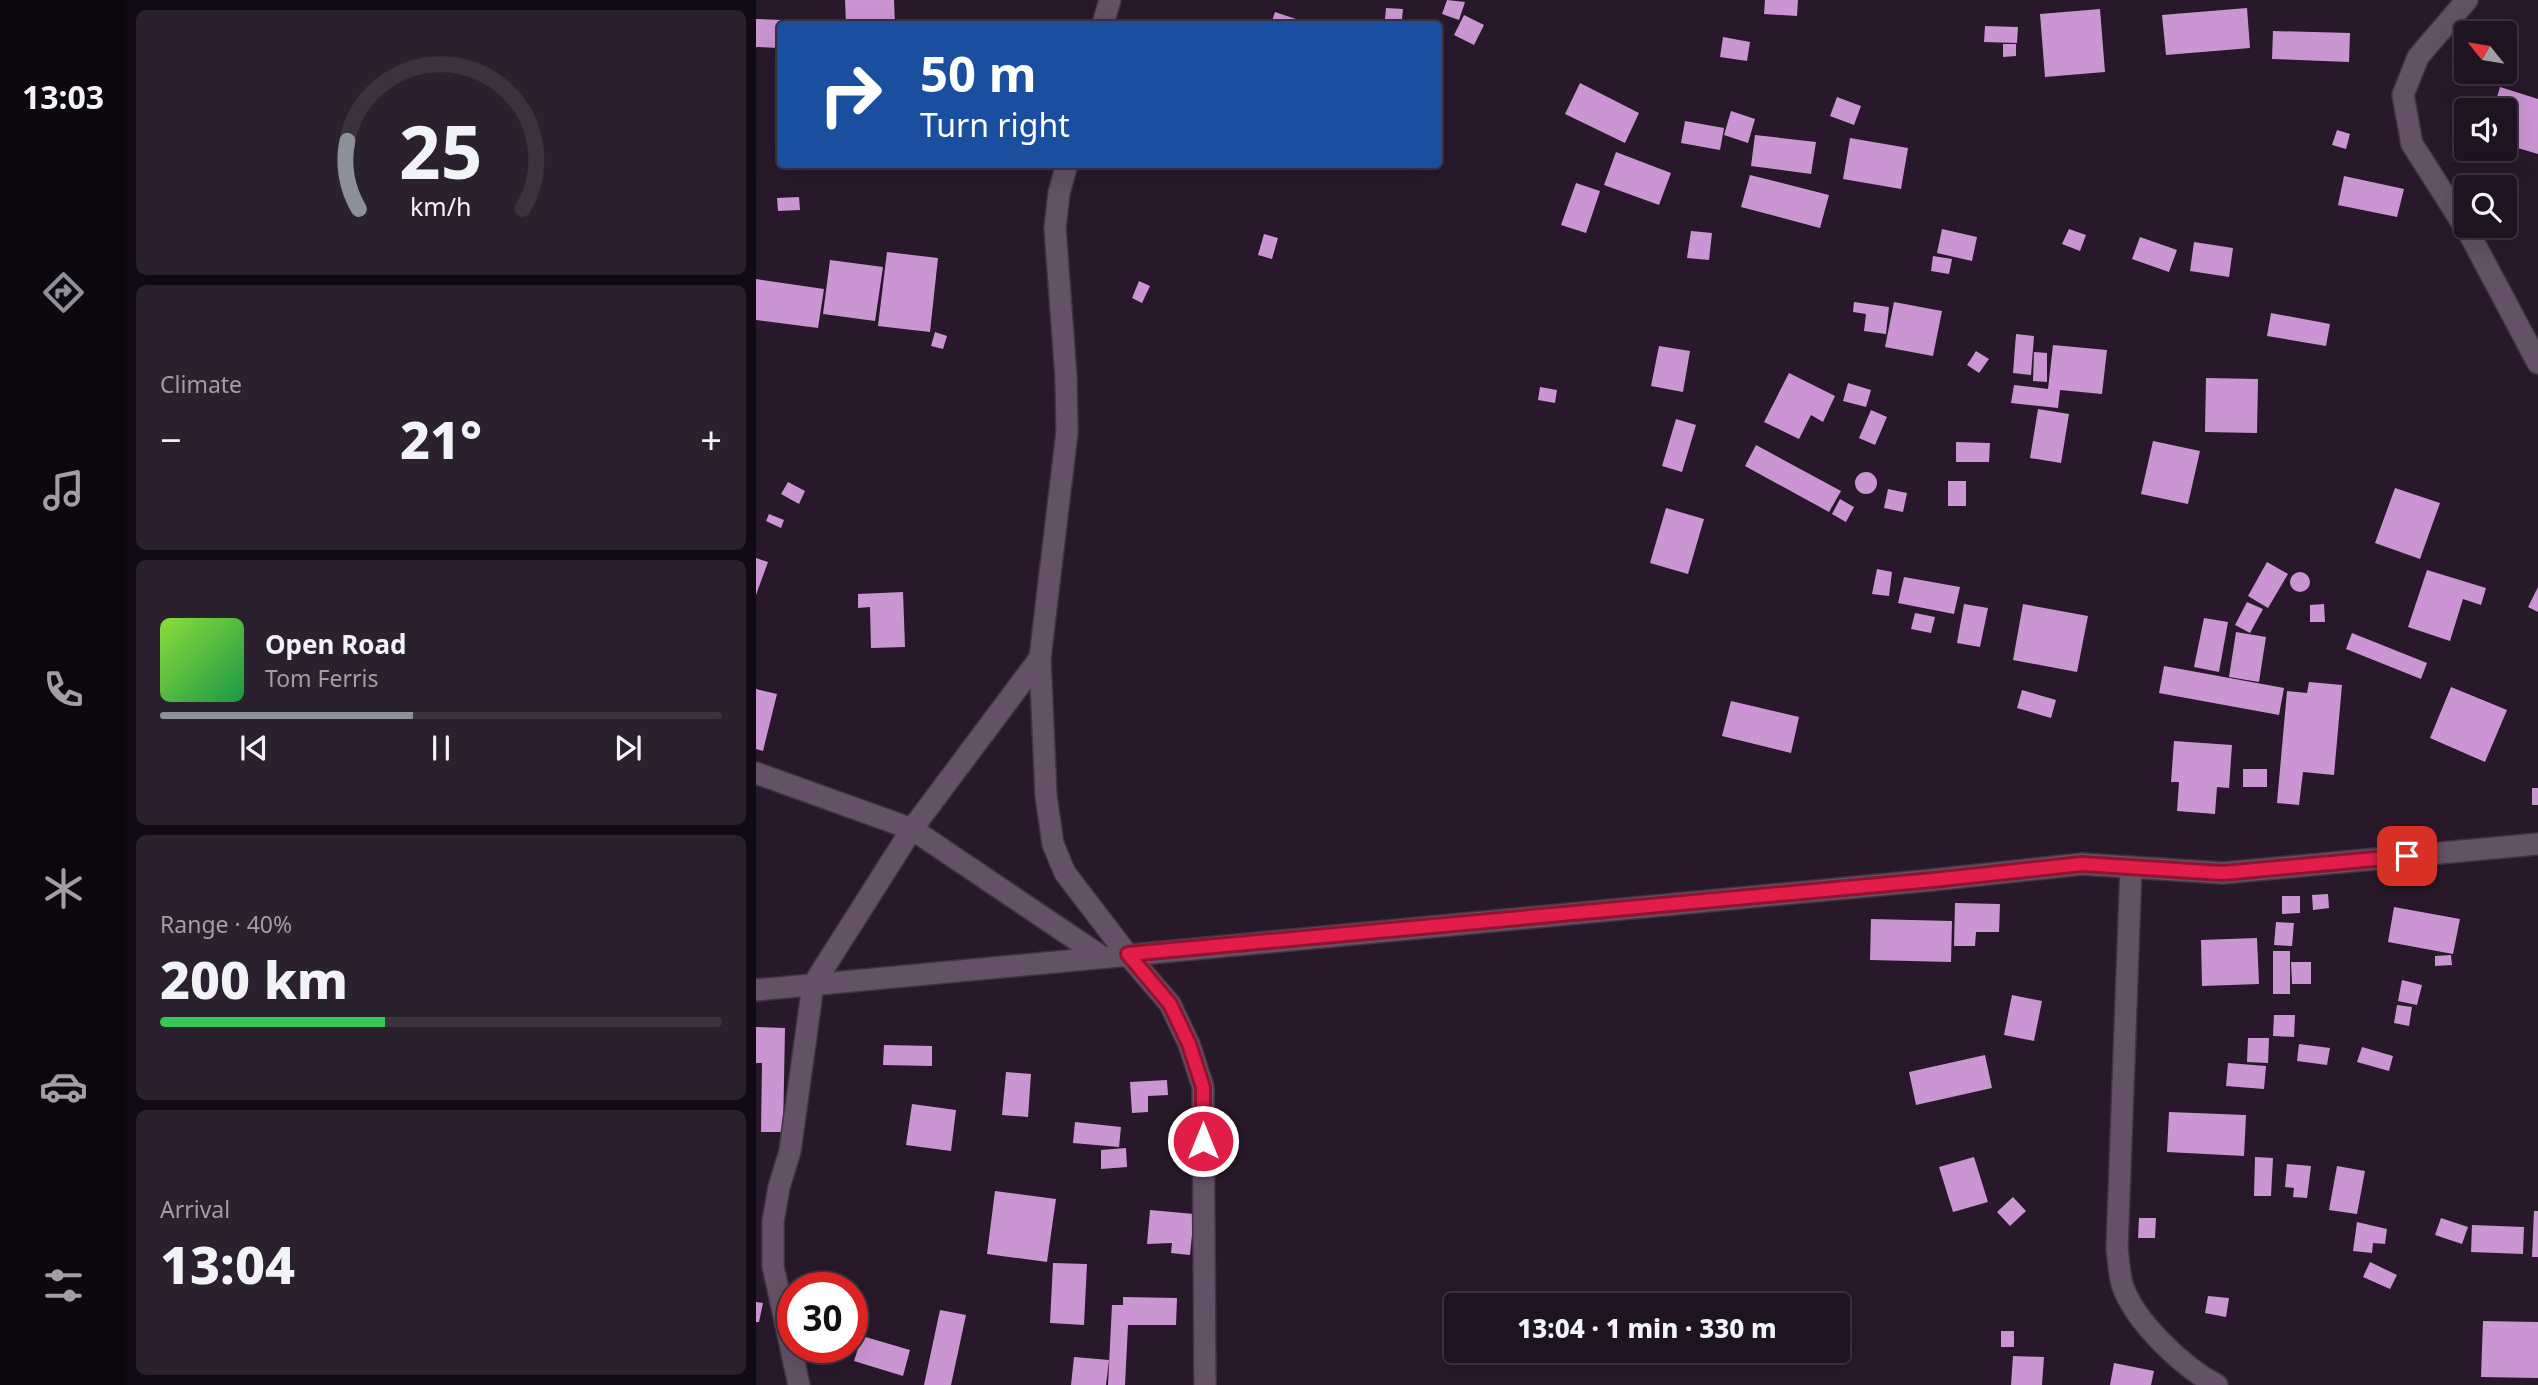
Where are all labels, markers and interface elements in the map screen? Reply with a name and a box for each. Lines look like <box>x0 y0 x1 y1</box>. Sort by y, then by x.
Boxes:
north arrow <box>2454 21 2516 84</box>
map controls <box>2454 21 2517 238</box>
text: 50 m <box>920 40 1037 106</box>
icon: right <box>805 49 896 140</box>
text: 13:03 <box>22 75 104 118</box>
button: sound <box>2454 98 2517 161</box>
text: 25 <box>399 101 483 200</box>
text: Turn right <box>920 103 1070 146</box>
button: search <box>2454 175 2517 238</box>
text: km/h <box>410 188 472 222</box>
icon: directions <box>39 268 88 317</box>
text: Climate <box>160 368 242 400</box>
text: 21° <box>400 403 482 474</box>
text: − <box>160 413 182 465</box>
text: + <box>700 413 722 465</box>
icon: music <box>39 466 88 515</box>
text: Open Road <box>265 626 407 662</box>
text: Tom Ferris <box>265 662 378 694</box>
icon: phone <box>39 665 88 714</box>
icon: previous <box>235 729 273 767</box>
icon: pause <box>422 729 460 767</box>
icon: next <box>609 729 647 767</box>
pin <box>2377 826 2437 886</box>
icon: arrive <box>2388 837 2426 875</box>
icon: climate <box>39 864 88 913</box>
text: Range · 40% <box>160 908 292 940</box>
text: 200 km <box>160 943 348 1014</box>
icon: car <box>39 1062 88 1111</box>
position arrow <box>1166 1104 1240 1178</box>
text: Arrival <box>160 1193 230 1225</box>
text: 13:04 <box>160 1228 295 1299</box>
icon: filters <box>39 1261 88 1310</box>
speed limit sign: 30 <box>777 1272 868 1363</box>
text: 13:04 · 1 min · 330 m <box>1517 1310 1777 1346</box>

